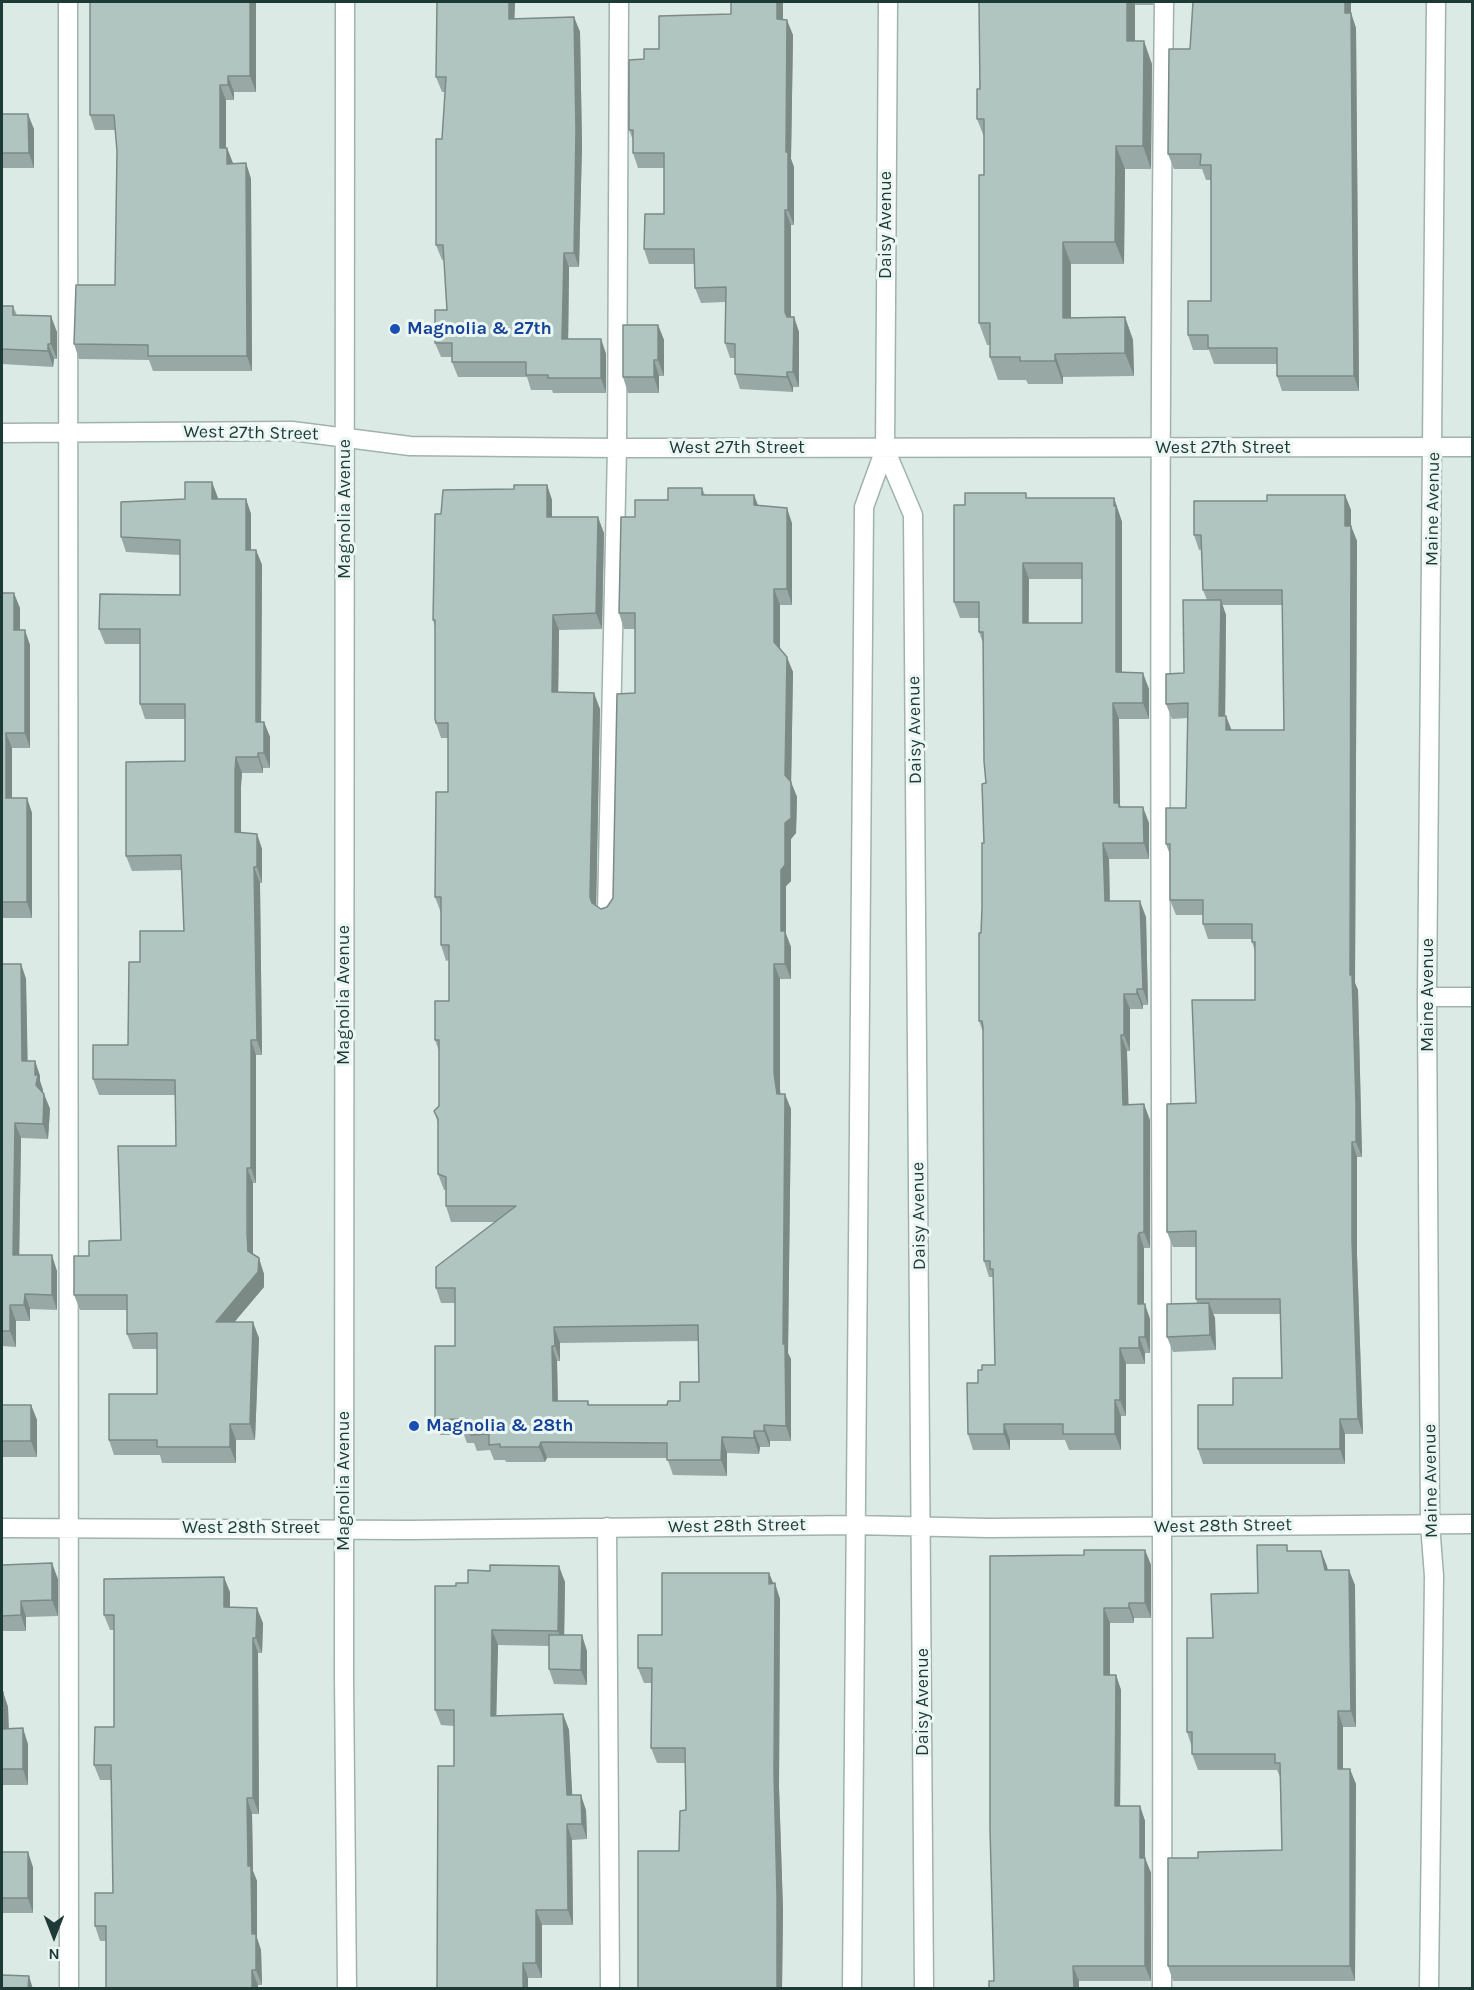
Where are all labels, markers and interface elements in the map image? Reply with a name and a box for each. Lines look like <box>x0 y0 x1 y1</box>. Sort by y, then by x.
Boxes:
street label: Daisy Avenue <box>875 171 897 279</box>
place label: Magnolia & 27th <box>407 318 552 340</box>
marker: Magnolia & 27th <box>388 322 402 336</box>
street label: West 27th Street <box>183 421 319 445</box>
street label: West 27th Street <box>669 437 805 459</box>
street label: West 27th Street <box>1155 437 1291 459</box>
street label: Magnolia Avenue <box>334 439 356 579</box>
street label: Maine Avenue <box>1421 452 1445 566</box>
street label: Daisy Avenue <box>903 676 927 784</box>
street label: Magnolia Avenue <box>333 925 355 1065</box>
street label: Maine Avenue <box>1417 938 1439 1052</box>
street label: Daisy Avenue <box>907 1162 931 1270</box>
street label: Magnolia Avenue <box>333 1411 355 1551</box>
place label: Magnolia & 28th <box>426 1415 573 1437</box>
marker: Magnolia & 28th <box>407 1419 421 1433</box>
street label: Maine Avenue <box>1419 1424 1443 1538</box>
street label: West 28th Street <box>668 1514 806 1538</box>
street label: West 28th Street <box>1154 1514 1292 1538</box>
street label: West 28th Street <box>182 1517 320 1539</box>
street label: Daisy Avenue <box>912 1648 934 1756</box>
north arrow <box>24 1906 84 1966</box>
text: N <box>48 1945 60 1964</box>

